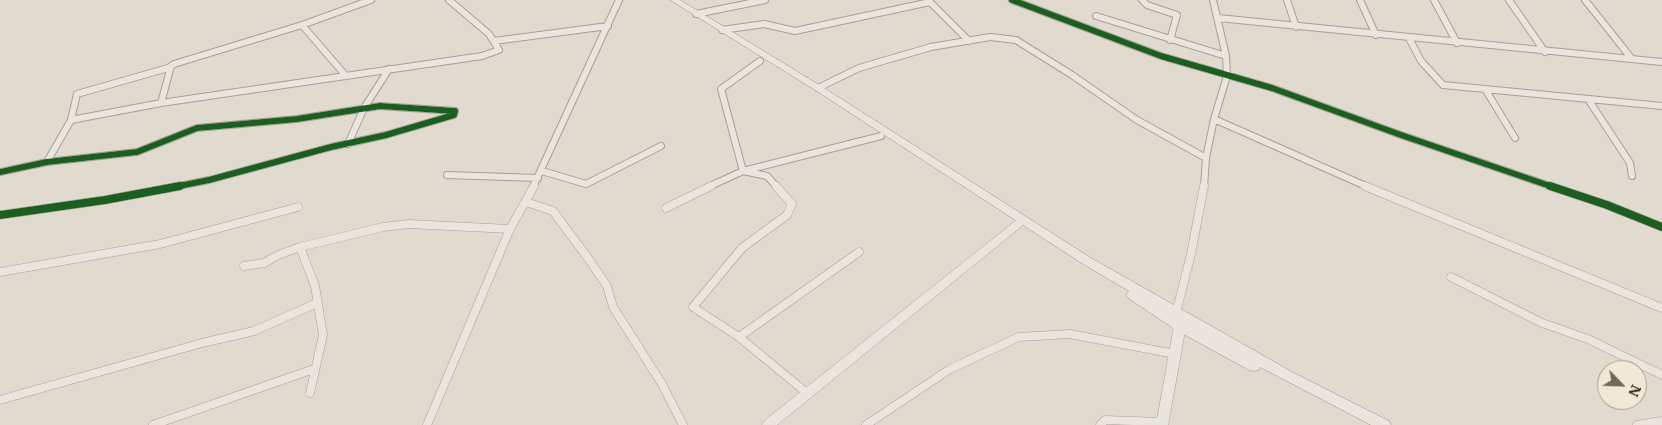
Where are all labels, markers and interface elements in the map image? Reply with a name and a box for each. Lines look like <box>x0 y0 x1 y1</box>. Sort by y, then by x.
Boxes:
north arrow <box>1597 360 1647 410</box>
text: N <box>1624 382 1645 399</box>

